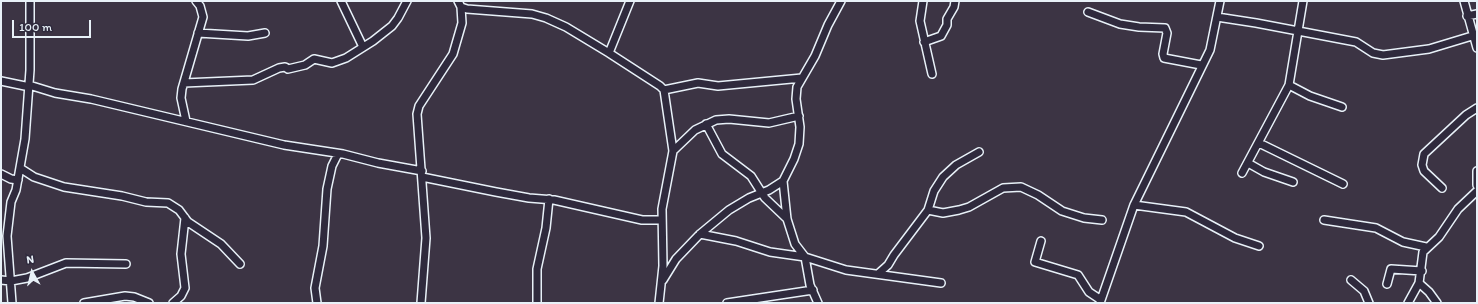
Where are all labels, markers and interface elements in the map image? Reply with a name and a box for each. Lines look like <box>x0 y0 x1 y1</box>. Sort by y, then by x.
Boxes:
scale bar <box>14 12 93 38</box>
text: 100 m <box>19 20 52 34</box>
north arrow <box>12 252 52 292</box>
text: N <box>26 253 35 267</box>

